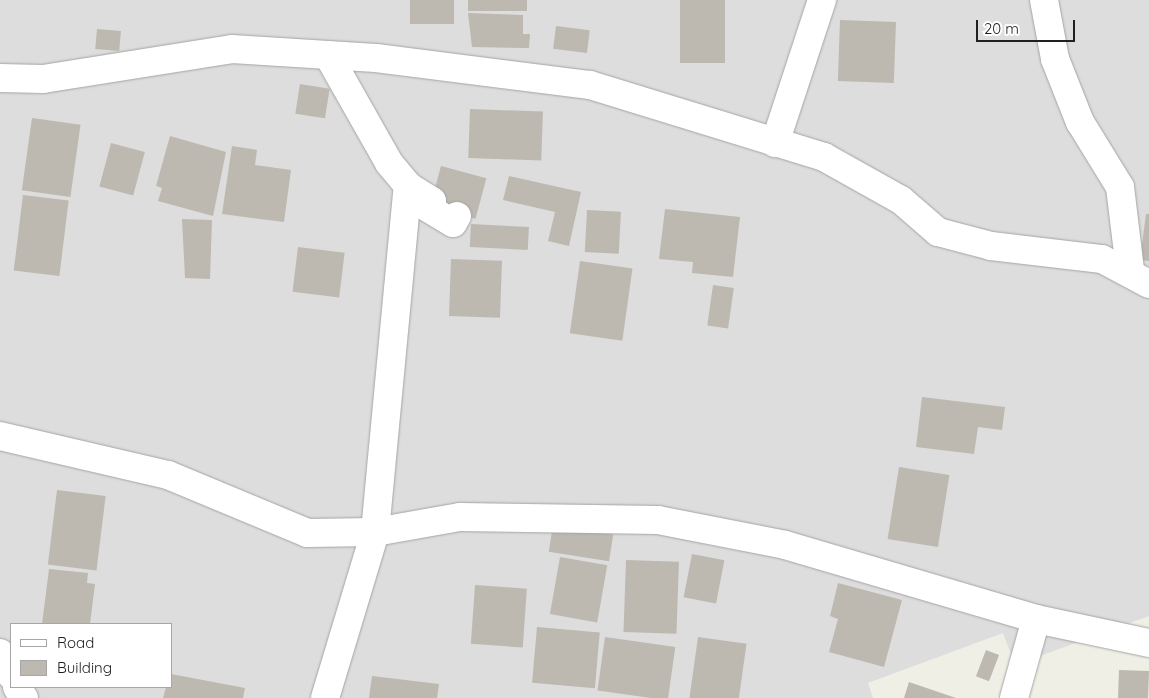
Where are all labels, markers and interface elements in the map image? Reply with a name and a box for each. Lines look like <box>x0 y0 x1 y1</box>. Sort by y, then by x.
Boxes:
scale bar <box>979 10 1078 42</box>
text: 20 m <box>984 19 1019 38</box>
legend <box>10 623 172 688</box>
text: Road <box>57 633 94 652</box>
text: Building <box>57 658 112 677</box>

